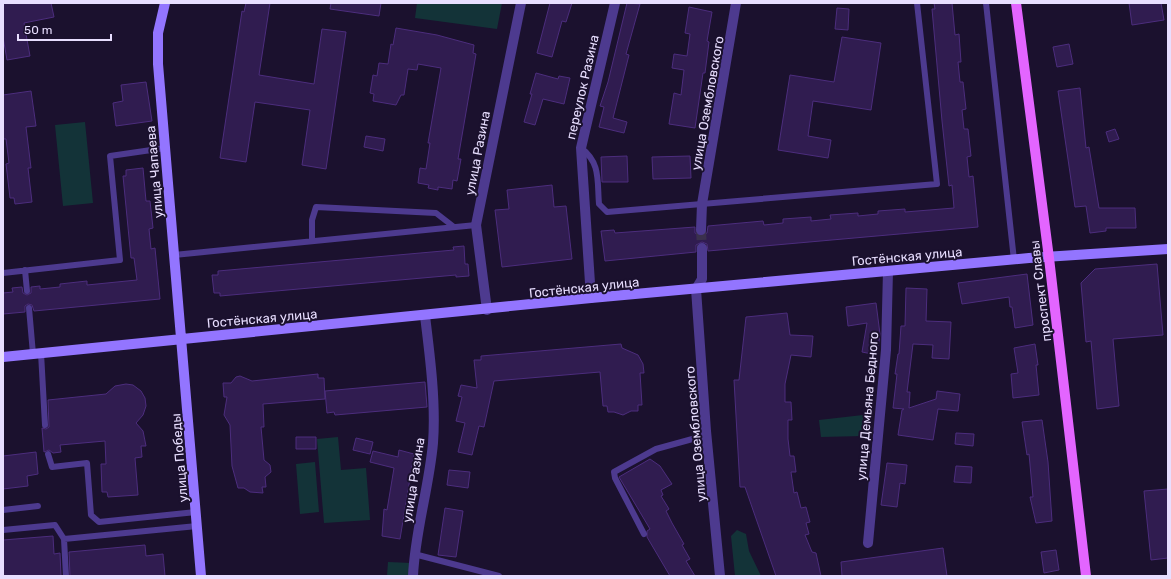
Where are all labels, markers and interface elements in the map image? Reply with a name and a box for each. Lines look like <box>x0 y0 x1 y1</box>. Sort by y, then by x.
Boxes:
scale bar <box>18 16 111 42</box>
text: 50 m <box>24 23 52 37</box>
street label: переулок Разина <box>563 33 602 141</box>
street label: улица Озембловского <box>688 35 727 171</box>
street label: улица Разина <box>462 110 493 197</box>
street label: улица Чапаева <box>143 125 166 219</box>
street label: проспект Славы <box>1027 240 1054 342</box>
street label: Гостёнская улица <box>851 244 963 269</box>
street label: Гостёнская улица <box>528 274 640 301</box>
street label: Гостёнская улица <box>206 306 318 331</box>
street label: улица Демьяна Бедного <box>854 331 881 481</box>
street label: улица Озембловского <box>682 365 709 502</box>
street label: улица Победы <box>168 413 191 503</box>
street label: улица Разина <box>399 437 428 524</box>

